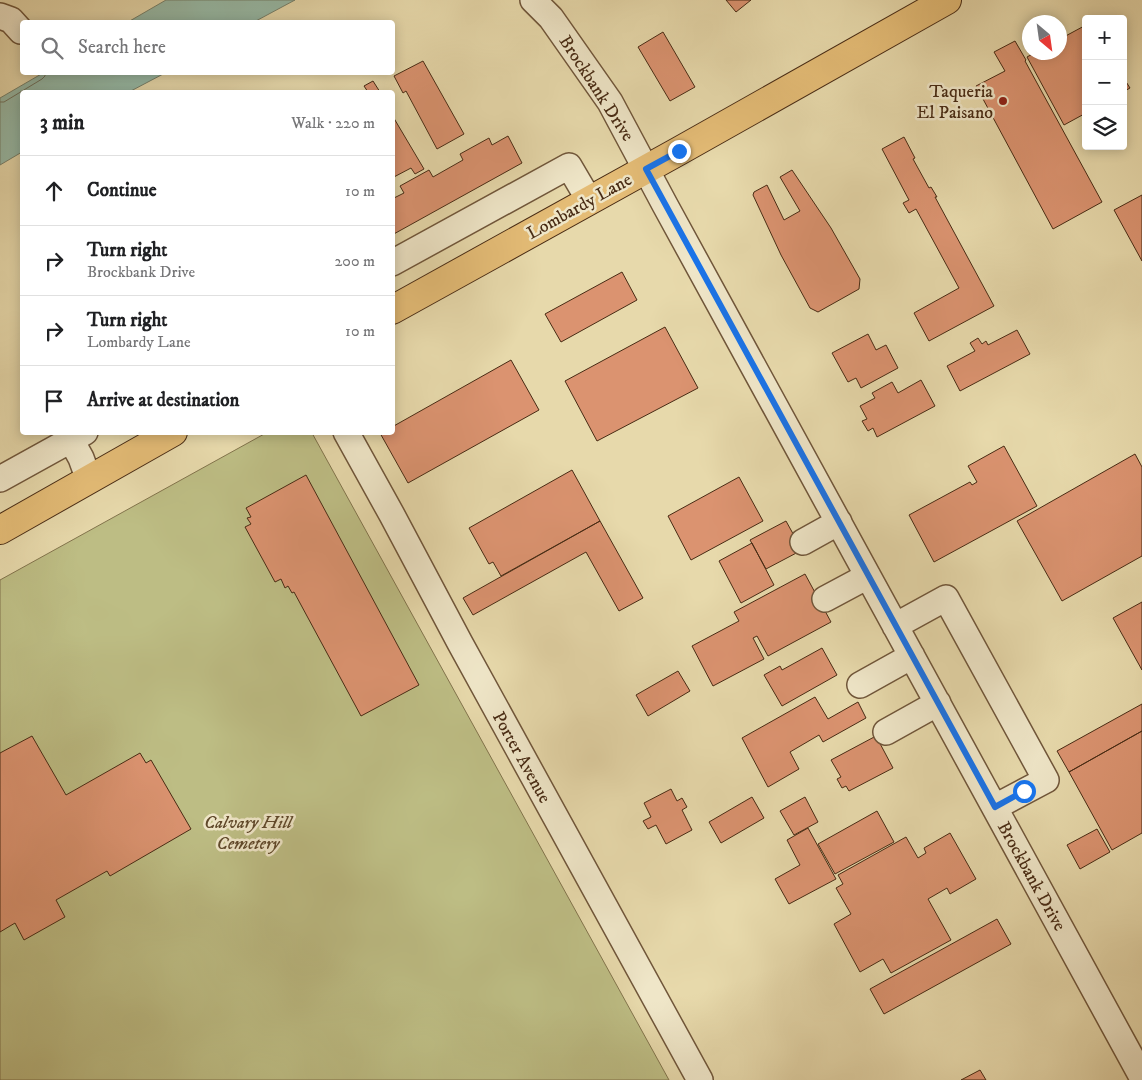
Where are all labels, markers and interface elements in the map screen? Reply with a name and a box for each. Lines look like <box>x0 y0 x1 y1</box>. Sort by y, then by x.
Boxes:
north arrow <box>1022 15 1067 60</box>
map controls <box>1082 15 1127 150</box>
button: + <box>1082 15 1127 60</box>
search box <box>20 20 395 75</box>
street label: Brockbank Drive <box>554 32 639 146</box>
icon: search <box>38 34 66 62</box>
text: Search here <box>78 36 166 59</box>
button: − <box>1082 60 1127 105</box>
place label: Taqueria El Paisano <box>917 81 993 124</box>
marker: Taqueria El Paisano <box>997 95 1009 107</box>
button: layers <box>1082 105 1127 150</box>
text: 3 min <box>40 110 85 136</box>
text: Walk · 220 m <box>291 113 375 133</box>
route end <box>668 140 691 163</box>
street label: Lombardy Lane <box>523 169 636 245</box>
icon: ahead <box>40 177 68 205</box>
text: Continue <box>87 179 157 202</box>
text: 10 m <box>345 181 375 201</box>
text: Turn right <box>87 239 167 262</box>
icon: right <box>40 247 68 275</box>
text: 200 m <box>334 251 375 271</box>
text: Brockbank Drive <box>87 262 195 282</box>
text: Turn right <box>87 309 167 332</box>
icon: right <box>40 317 68 345</box>
text: 10 m <box>345 321 375 341</box>
text: Lombardy Lane <box>87 332 191 352</box>
icon: arrive <box>40 387 68 415</box>
text: Arrive at destination <box>87 389 239 412</box>
street label: Porter Avenue <box>487 708 555 807</box>
route start <box>1013 780 1036 803</box>
park label: Calvary Hill Cemetery <box>204 812 294 855</box>
street label: Brockbank Drive <box>992 818 1070 935</box>

